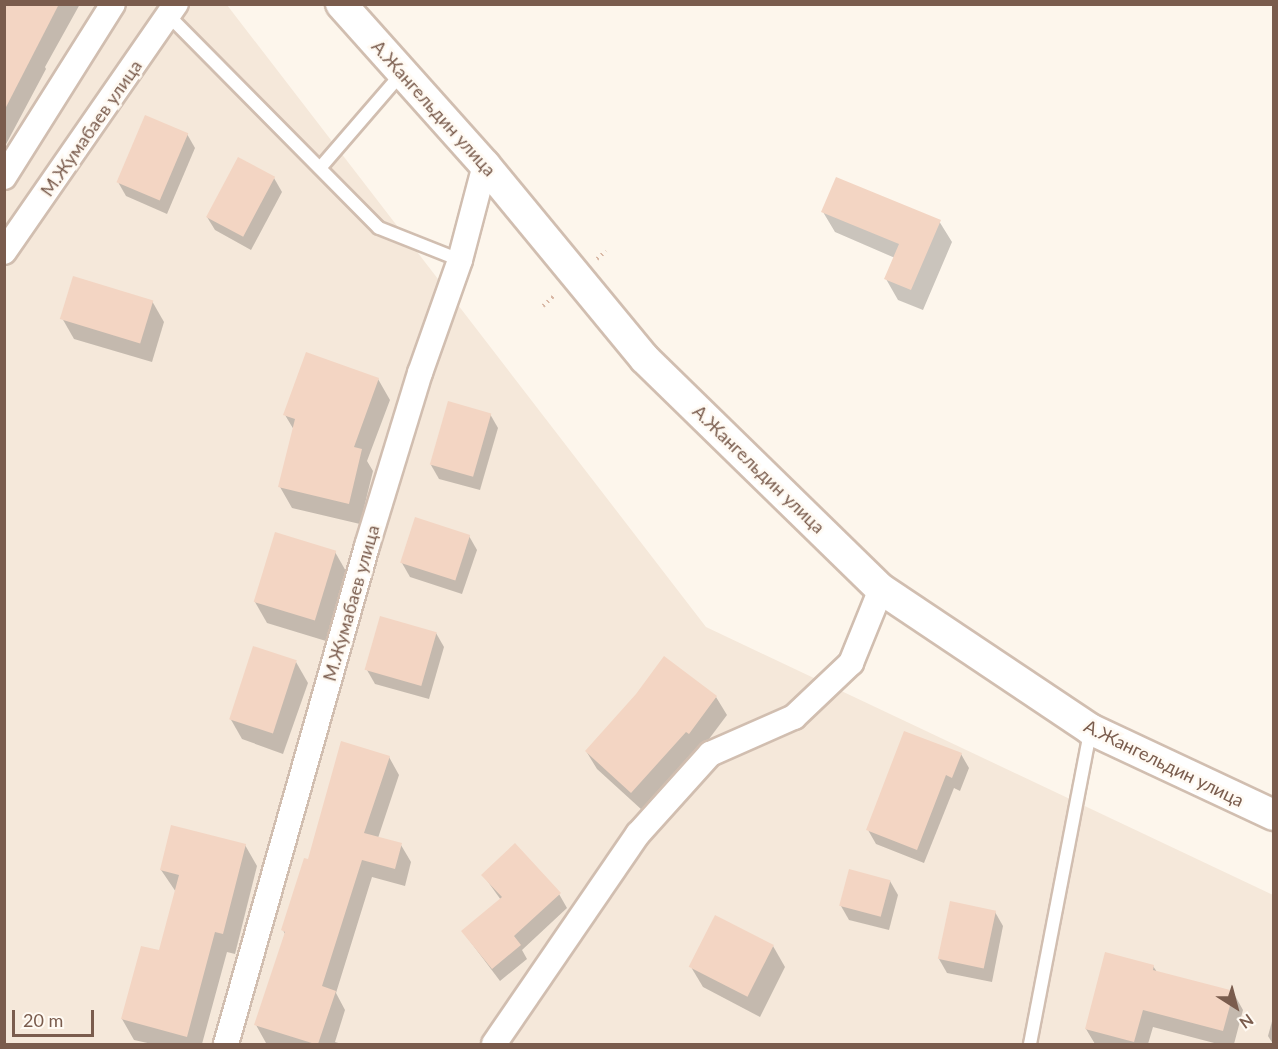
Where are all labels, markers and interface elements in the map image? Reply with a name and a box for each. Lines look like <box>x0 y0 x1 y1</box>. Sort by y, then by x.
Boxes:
street label: А.Жангельдин улица <box>367 36 501 180</box>
street label: М.Жумабаев улица <box>36 56 146 200</box>
street label: А.Жангельдин улица <box>689 400 829 538</box>
street label: М.Жумабаев улица <box>318 522 384 684</box>
street label: А.Жангельдин улица <box>1081 715 1247 811</box>
north arrow <box>1206 977 1266 1037</box>
scale bar <box>15 998 98 1036</box>
text: 20 m <box>23 1009 63 1031</box>
text: N <box>1236 1011 1257 1033</box>

